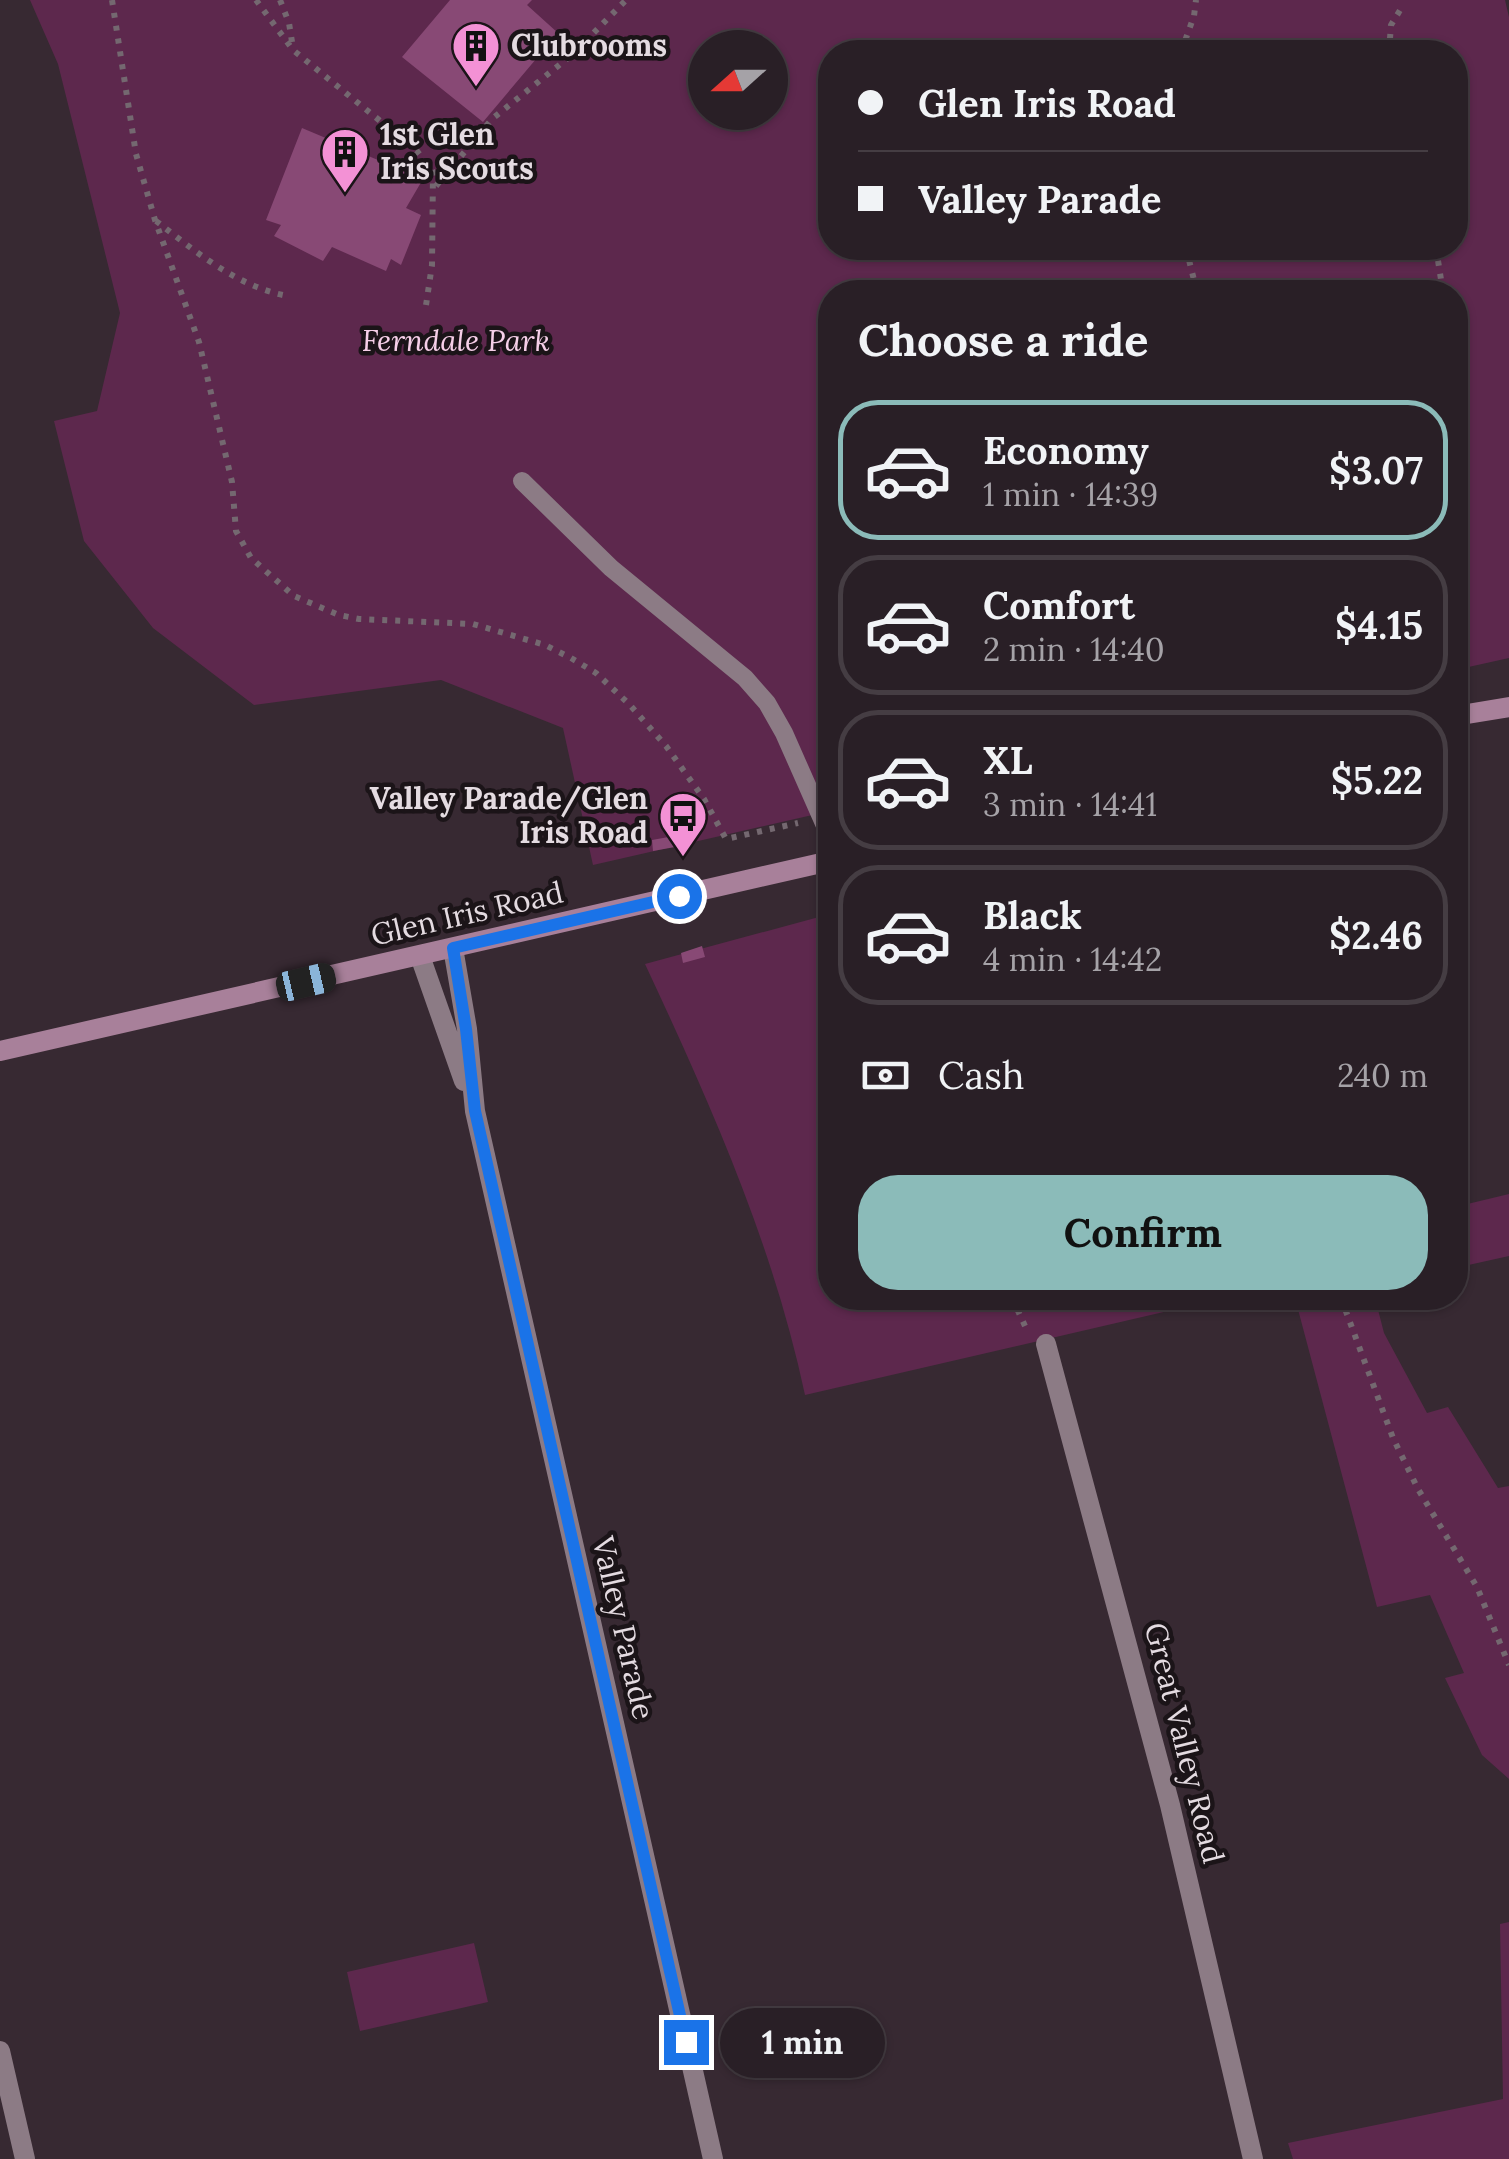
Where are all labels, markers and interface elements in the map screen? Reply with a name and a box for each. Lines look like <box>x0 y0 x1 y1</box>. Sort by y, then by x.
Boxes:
building icon: Clubrooms <box>450 20 502 88</box>
place label: Clubrooms <box>511 26 667 64</box>
north arrow <box>688 30 788 130</box>
map controls <box>688 30 788 130</box>
text: Glen Iris Road <box>918 79 1176 127</box>
place label: 1st Glen Iris Scouts <box>380 115 534 187</box>
building icon: 1st Glen Iris Scouts <box>319 126 371 194</box>
text: Valley Parade <box>918 175 1162 223</box>
text: Choose a ride <box>858 311 1148 368</box>
park label: Ferndale Park <box>362 321 550 359</box>
icon: car <box>863 425 953 515</box>
text: Economy <box>983 426 1149 474</box>
text: $3.07 <box>1329 446 1423 494</box>
text: 1 min · 14:39 <box>983 474 1158 515</box>
icon: car <box>863 580 953 670</box>
text: Comfort <box>983 581 1135 629</box>
text: $4.15 <box>1335 601 1423 649</box>
text: 2 min · 14:40 <box>983 629 1165 670</box>
icon: car <box>863 735 953 825</box>
text: XL <box>983 736 1033 784</box>
text: $5.22 <box>1331 756 1423 804</box>
place label: Valley Parade/Glen Iris Road <box>370 779 648 851</box>
text: 3 min · 14:41 <box>983 784 1157 825</box>
bus stop icon: Valley Parade/Glen Iris Road <box>657 790 709 858</box>
street label: Glen Iris Road <box>367 872 567 954</box>
route start <box>657 874 702 919</box>
icon: car <box>863 890 953 980</box>
text: Black <box>983 891 1082 939</box>
text: $2.46 <box>1329 911 1423 959</box>
text: 4 min · 14:42 <box>983 939 1162 980</box>
car <box>273 961 339 1003</box>
icon: cash <box>858 1048 913 1103</box>
text: Cash <box>938 1051 1025 1099</box>
text: 240 m <box>1337 1055 1428 1096</box>
button: Confirm <box>858 1175 1428 1290</box>
street label: Valley Parade <box>583 1532 663 1723</box>
street label: Great Valley Road <box>1136 1618 1233 1867</box>
callout: 1 min <box>721 2007 886 2077</box>
route end <box>664 2020 709 2065</box>
text: 1 min <box>762 2022 843 2063</box>

